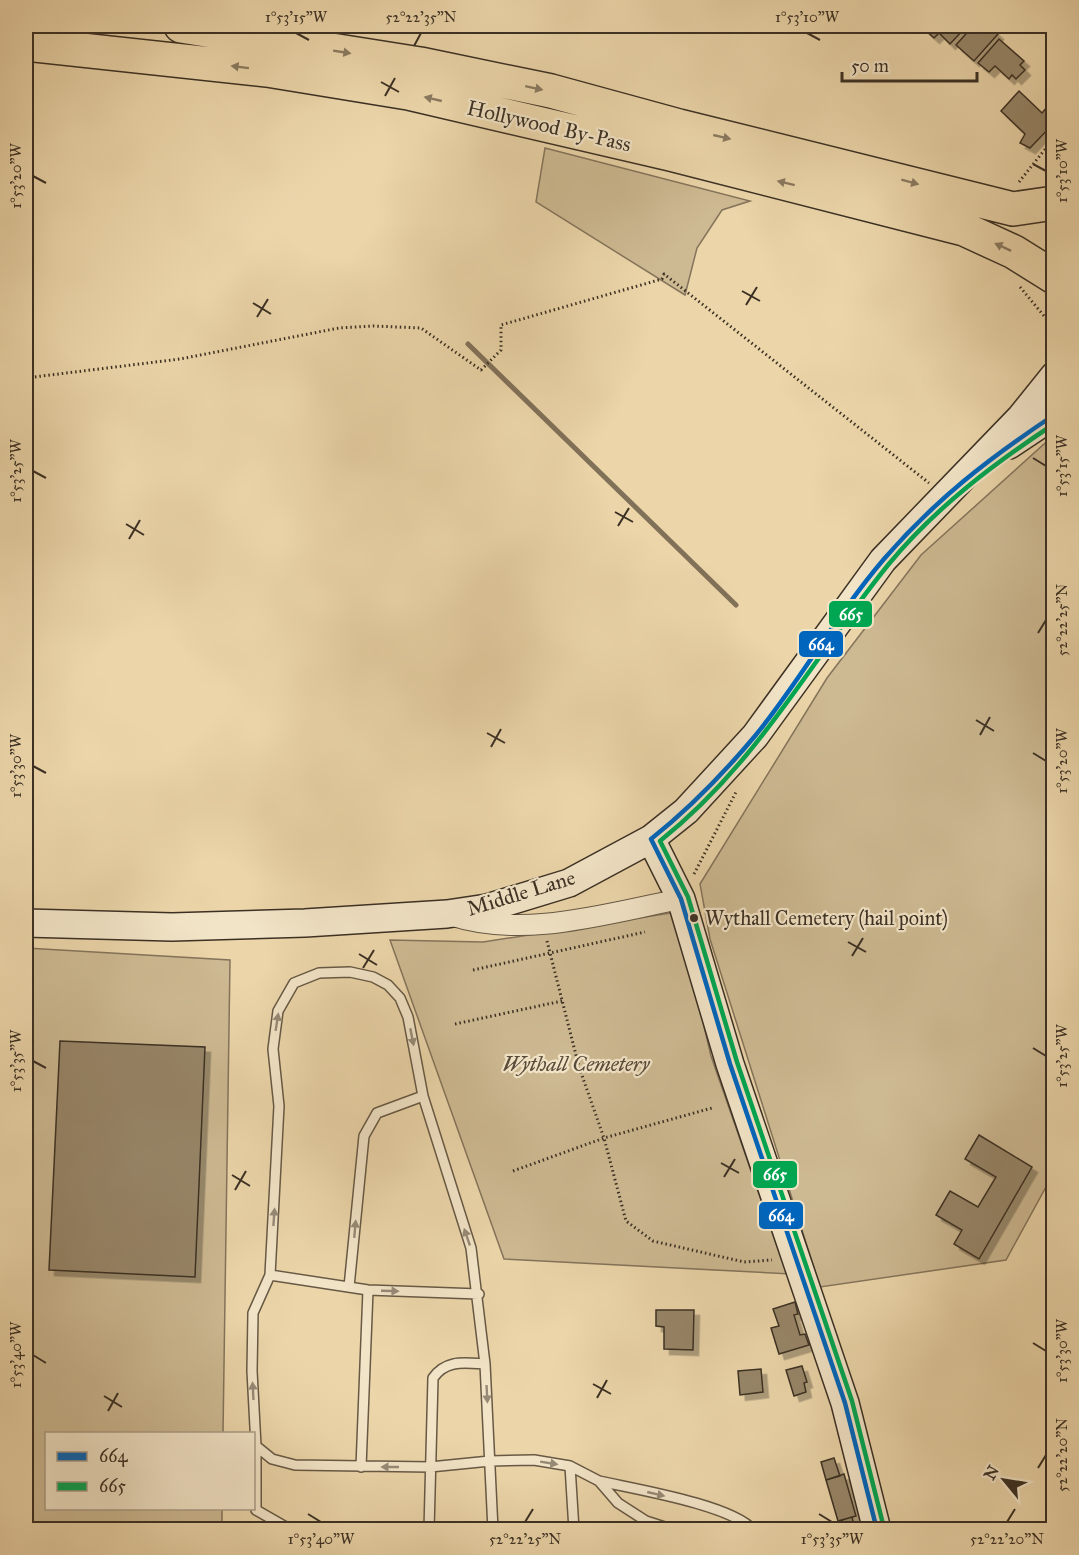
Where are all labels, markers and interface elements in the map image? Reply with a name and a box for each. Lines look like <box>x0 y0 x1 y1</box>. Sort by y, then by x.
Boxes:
text: 1°53'15"W <box>265 8 328 26</box>
text: 52°22'35"N <box>386 8 457 26</box>
text: 1°53'10"W <box>775 8 840 26</box>
scale bar <box>842 45 977 83</box>
one-way arrow <box>333 47 352 56</box>
text: 50 m <box>851 55 889 77</box>
one-way arrow <box>231 62 250 72</box>
one-way arrow <box>524 84 543 93</box>
one-way arrow <box>423 93 442 103</box>
street label: Hollywood By-Pass <box>464 94 634 158</box>
one-way arrow <box>713 132 732 142</box>
text: 1°53'10"W <box>1053 138 1071 203</box>
text: 1°53'20"W <box>7 143 25 209</box>
one-way arrow <box>776 177 795 187</box>
one-way arrow <box>901 178 919 188</box>
one-way arrow <box>994 242 1012 252</box>
text: 1°53'15"W <box>1053 434 1071 497</box>
text: 1°53'25"W <box>7 438 25 503</box>
text: 52°22'25"N <box>1053 584 1071 656</box>
line badge: 665 <box>828 600 873 628</box>
text: 665 <box>839 605 863 624</box>
line badge: 664 <box>798 630 844 658</box>
text: 664 <box>808 635 835 655</box>
text: 1°53'20"W <box>1053 728 1071 794</box>
text: 1°53'30"W <box>7 733 25 798</box>
street label: Middle Lane <box>464 864 578 922</box>
place label: Wythall Cemetery (hail point) <box>705 906 948 931</box>
marker: Wythall Cemetery (hail point) <box>688 912 700 924</box>
one-way arrow <box>272 1013 281 1032</box>
text: 1°53'25"W <box>1053 1023 1071 1088</box>
one-way arrow <box>407 1028 416 1047</box>
text: 1°53'35"W <box>7 1029 25 1092</box>
park label: Wythall Cemetery <box>503 1051 651 1077</box>
line badge: 665 <box>752 1160 798 1189</box>
text: 665 <box>763 1165 787 1184</box>
line badge: 664 <box>758 1201 804 1230</box>
text: 664 <box>768 1206 795 1226</box>
one-way arrow <box>269 1207 279 1226</box>
one-way arrow <box>350 1219 360 1238</box>
one-way arrow <box>462 1228 472 1246</box>
one-way arrow <box>381 1286 400 1295</box>
text: 1°53'30"W <box>1053 1318 1071 1383</box>
text: 1°53'40"W <box>7 1321 25 1388</box>
one-way arrow <box>248 1381 258 1400</box>
one-way arrow <box>482 1385 492 1404</box>
text: 52°22'20"N <box>1053 1418 1071 1492</box>
legend <box>45 1432 255 1510</box>
text: 664 <box>99 1445 128 1467</box>
north arrow <box>974 1450 1034 1510</box>
one-way arrow <box>539 1458 558 1467</box>
one-way arrow <box>381 1462 400 1472</box>
text: N <box>980 1462 1003 1483</box>
text: 665 <box>99 1475 126 1497</box>
one-way arrow <box>647 1490 666 1500</box>
text: 1°53'40"W <box>288 1530 355 1548</box>
text: 52°22'25"N <box>489 1530 561 1548</box>
text: 1°53'35"W <box>801 1530 864 1548</box>
text: 52°22'20"N <box>970 1530 1044 1548</box>

